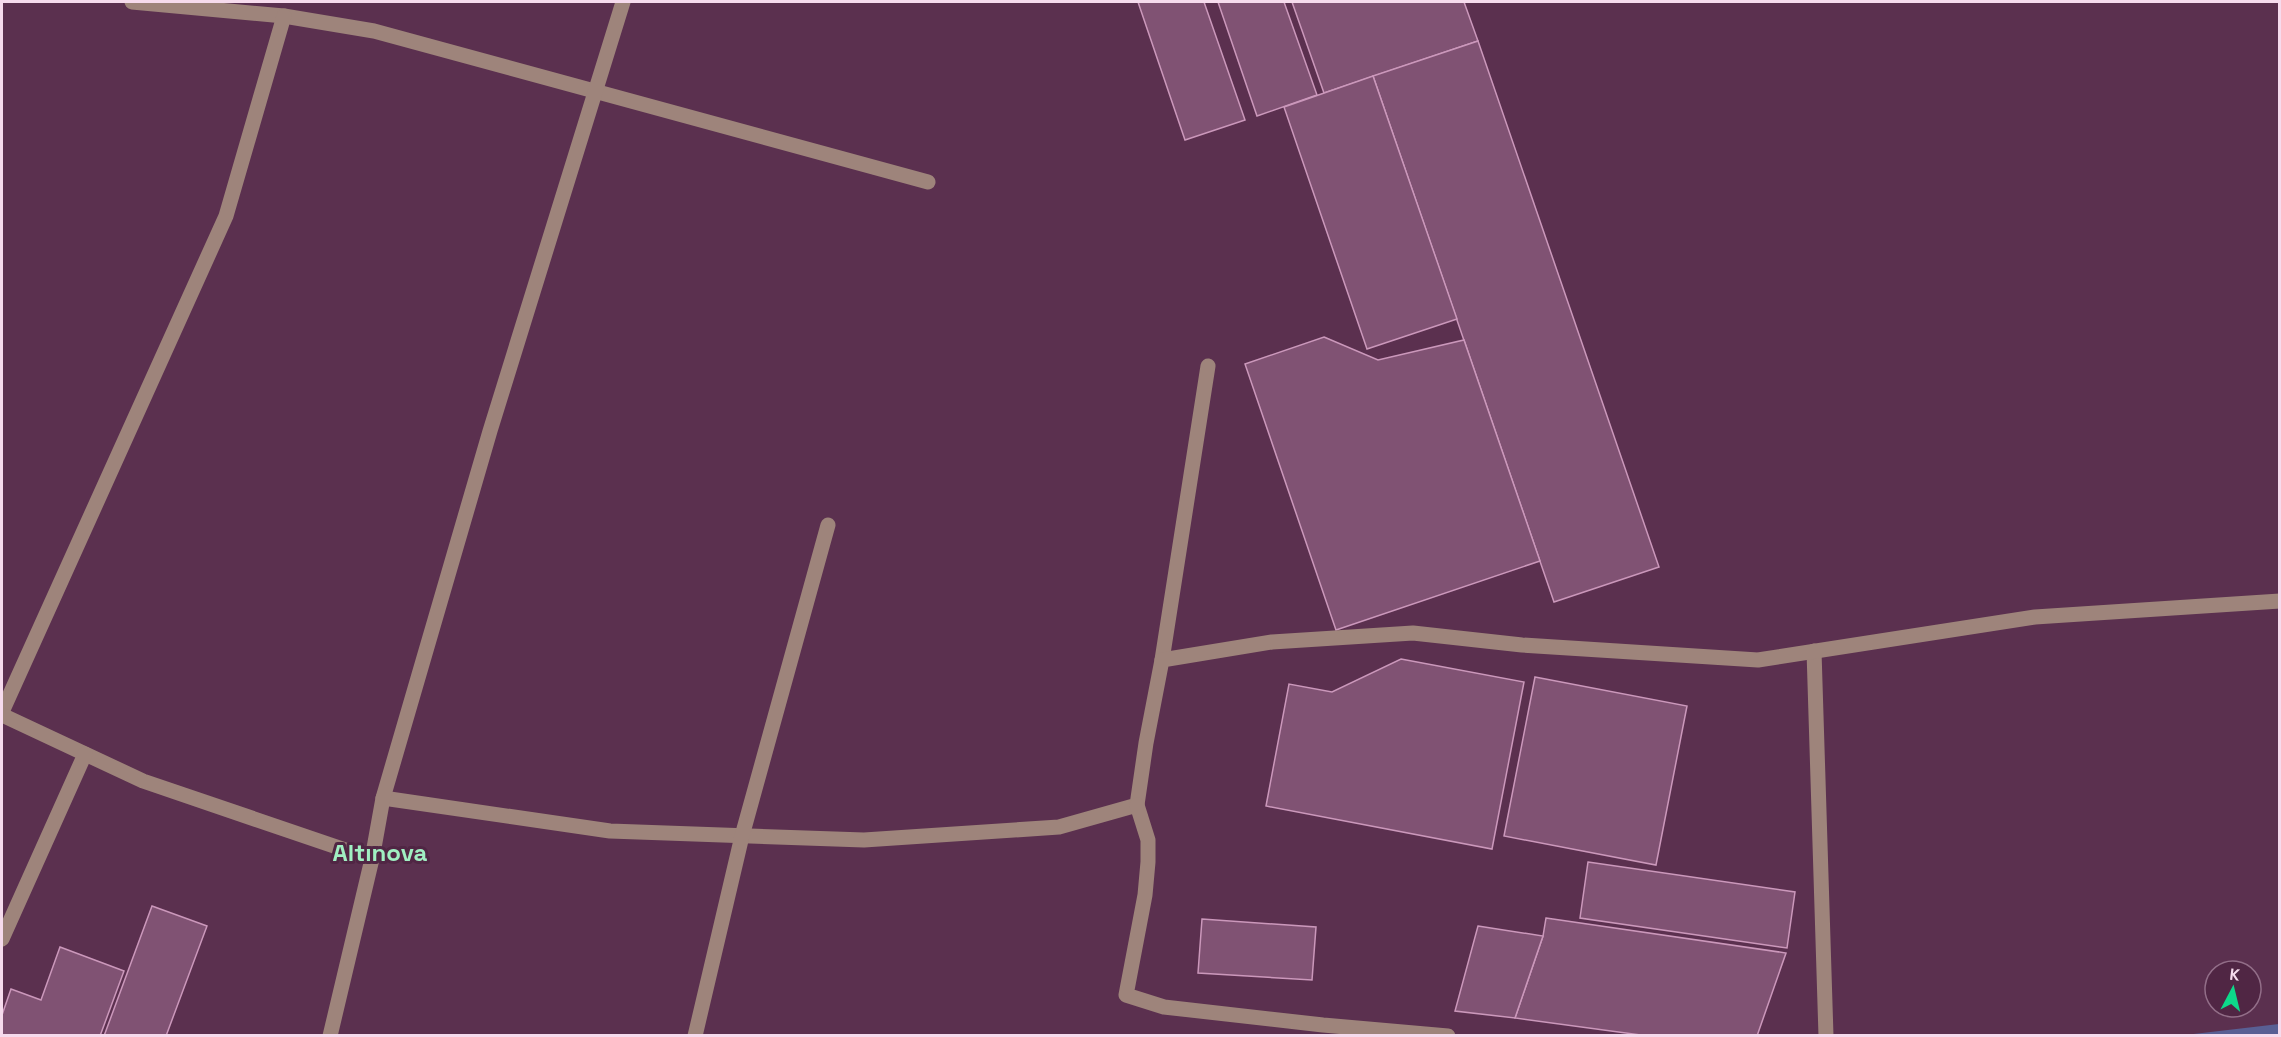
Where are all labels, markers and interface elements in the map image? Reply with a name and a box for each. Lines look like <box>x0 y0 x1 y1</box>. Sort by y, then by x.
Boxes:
district label: Altınova <box>333 837 428 868</box>
north arrow <box>2203 959 2263 1019</box>
text: K <box>2229 964 2241 986</box>

